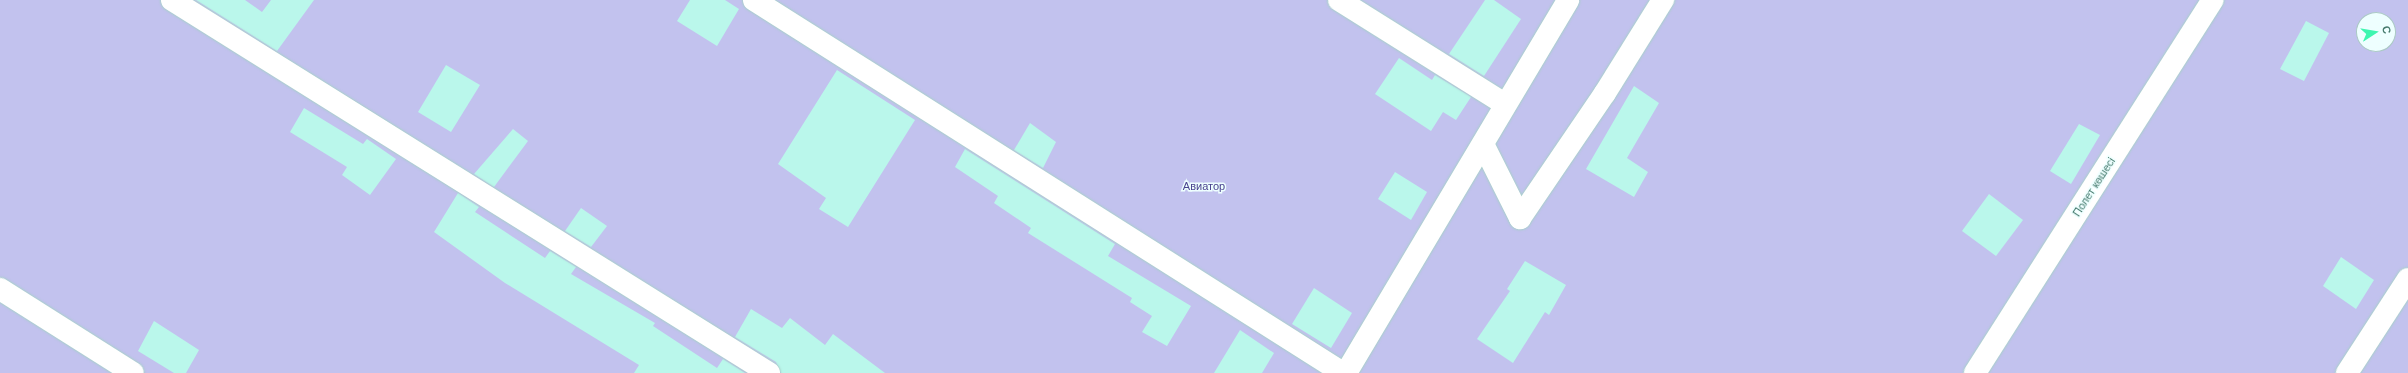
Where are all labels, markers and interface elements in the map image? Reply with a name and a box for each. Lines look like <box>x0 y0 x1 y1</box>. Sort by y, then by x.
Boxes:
north arrow <box>2356 12 2396 52</box>
text: С <box>2379 24 2394 35</box>
street label: Полет көшесі <box>2070 155 2118 219</box>
park label: Авиатор <box>1183 179 1225 193</box>

